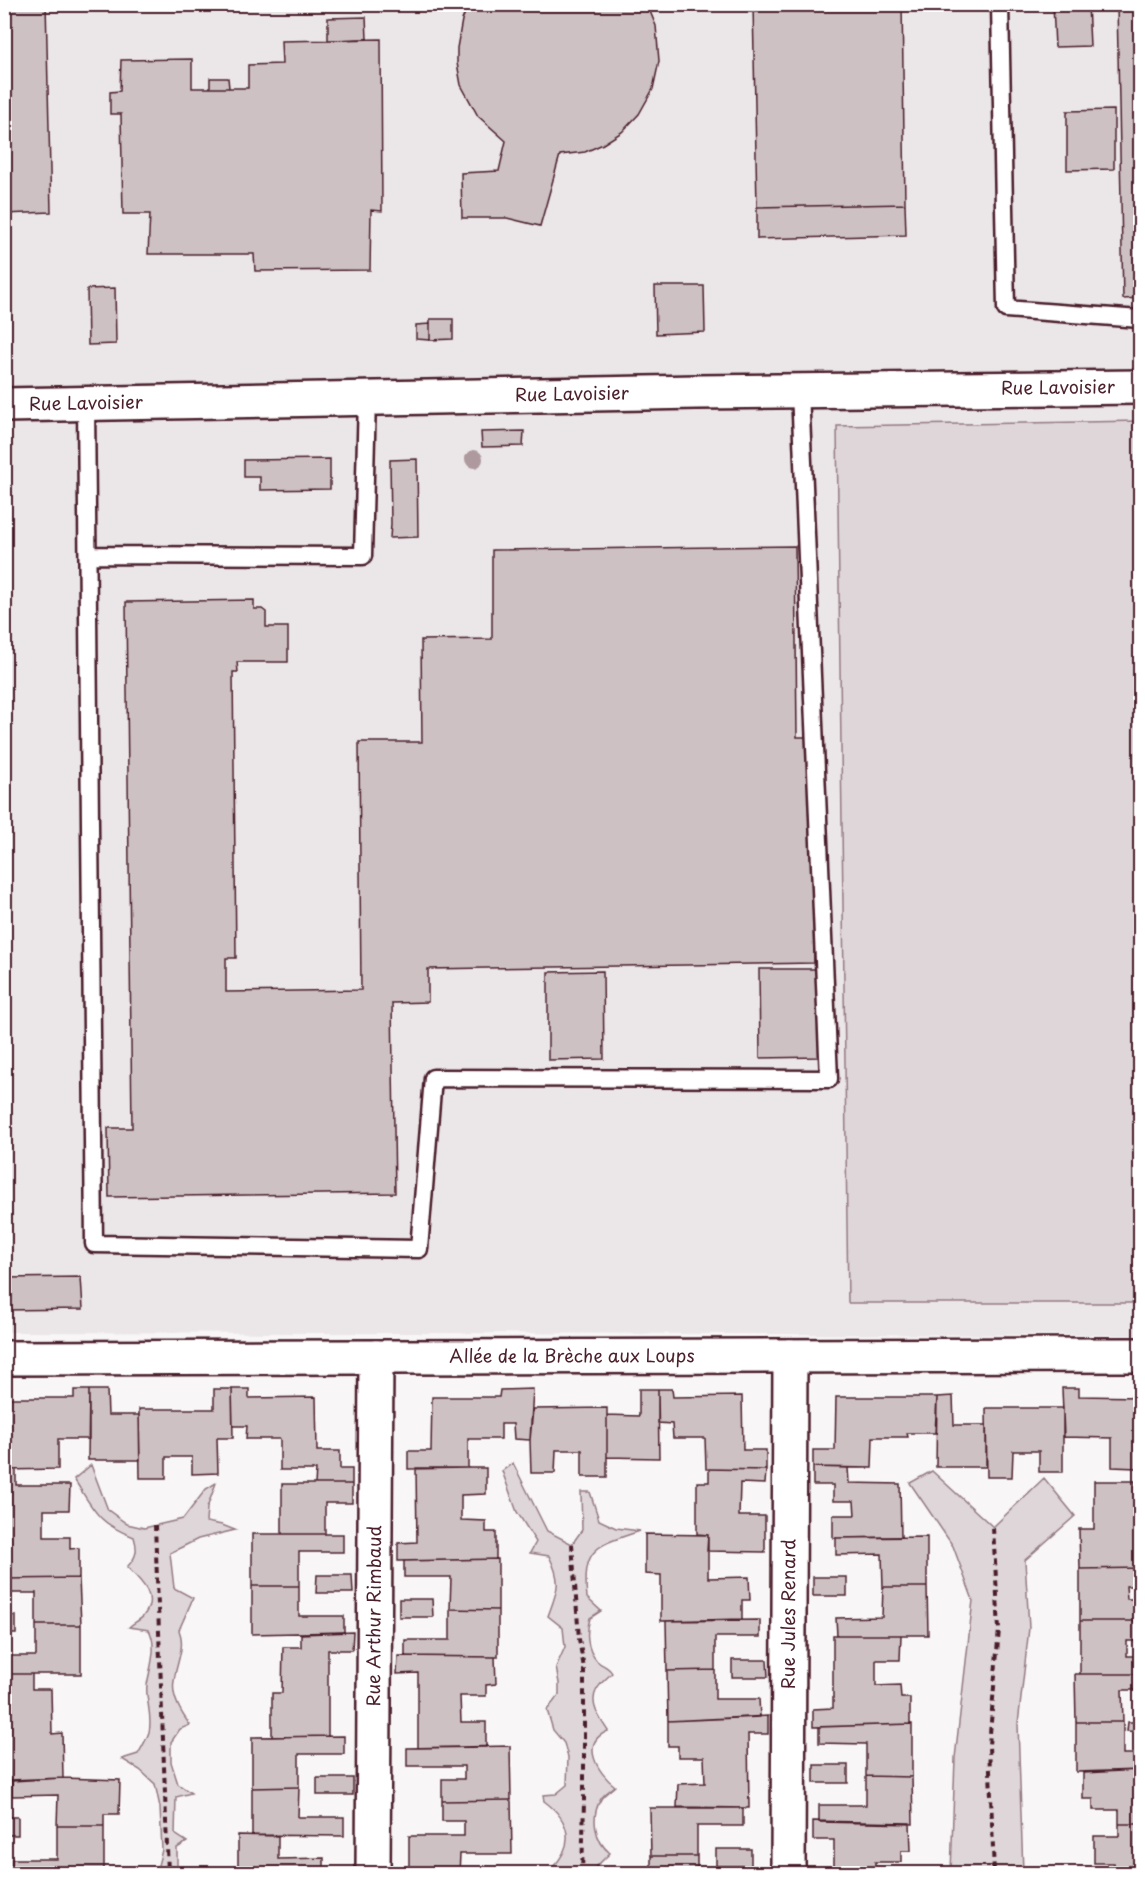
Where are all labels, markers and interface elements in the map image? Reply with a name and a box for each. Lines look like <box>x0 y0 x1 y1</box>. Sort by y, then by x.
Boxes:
street label: Rue Lavoisier <box>1001 372 1116 401</box>
street label: Rue Lavoisier <box>515 378 630 407</box>
street label: Rue Lavoisier <box>29 387 144 417</box>
street label: Allée de la Brèche aux Loups <box>449 1341 695 1369</box>
street label: Rue Arthur Rimbaud <box>359 1525 387 1707</box>
street label: Rue Jules Renard <box>774 1539 801 1689</box>

